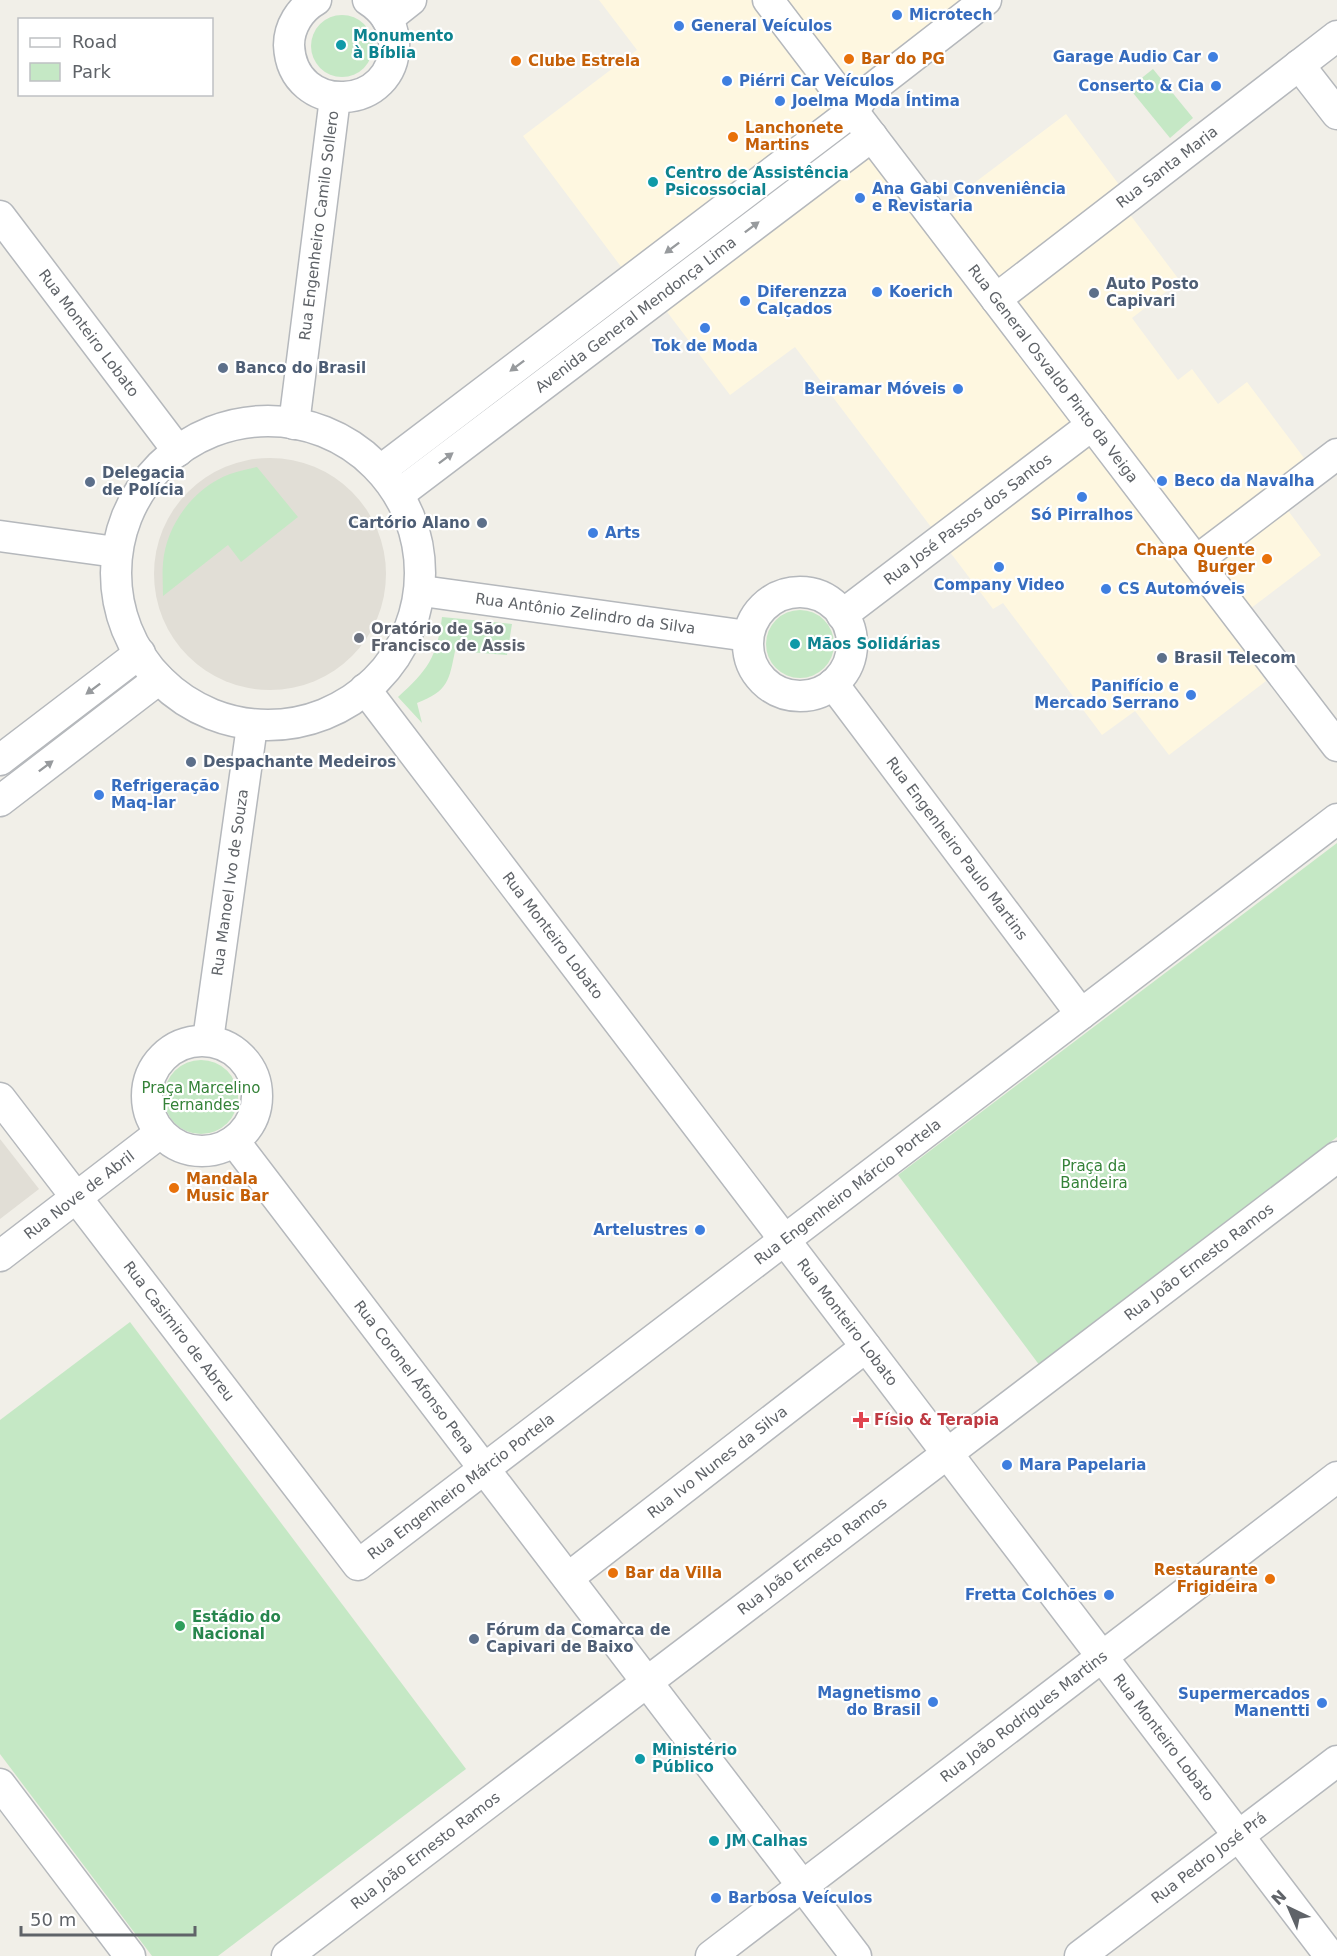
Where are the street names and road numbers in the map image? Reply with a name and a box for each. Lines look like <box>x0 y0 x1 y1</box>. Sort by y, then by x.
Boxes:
street label: Rua Engenheiro Camilo Sollero <box>296 110 342 341</box>
street label: Rua Santa Maria <box>1113 122 1221 212</box>
street label: Avenida General Mendonça Lima <box>532 233 740 397</box>
street label: Rua General Osvaldo Pinto da Veiga <box>964 261 1142 486</box>
street label: Rua Monteiro Lobato <box>35 266 143 400</box>
street label: Rua José Passos dos Santos <box>880 450 1055 589</box>
street label: Rua Antônio Zelindro da Silva <box>474 589 697 638</box>
street label: Rua Engenheiro Paulo Martins <box>882 754 1031 944</box>
street label: Rua Manoel Ivo de Souza <box>208 788 252 977</box>
street label: Rua Monteiro Lobato <box>499 868 607 1003</box>
street label: Rua Engenheiro Márcio Portela <box>751 1115 945 1269</box>
street label: Rua Nove de Abril <box>21 1147 138 1243</box>
street label: Rua João Ernesto Ramos <box>1121 1199 1277 1325</box>
street label: Rua Monteiro Lobato <box>793 1255 901 1389</box>
street label: Rua Casimiro de Abreu <box>120 1258 238 1405</box>
street label: Rua Coronel Afonso Pena <box>350 1297 478 1457</box>
street label: Rua Ivo Nunes da Silva <box>644 1402 791 1522</box>
street label: Rua Engenheiro Márcio Portela <box>364 1410 558 1563</box>
street label: Rua João Ernesto Ramos <box>734 1494 891 1619</box>
street label: Rua João Rodrigues Martins <box>937 1647 1111 1786</box>
street label: Rua Monteiro Lobato <box>1109 1670 1218 1805</box>
street label: Rua João Ernesto Ramos <box>347 1788 504 1913</box>
street label: Rua Pedro José Prá <box>1148 1809 1270 1908</box>

